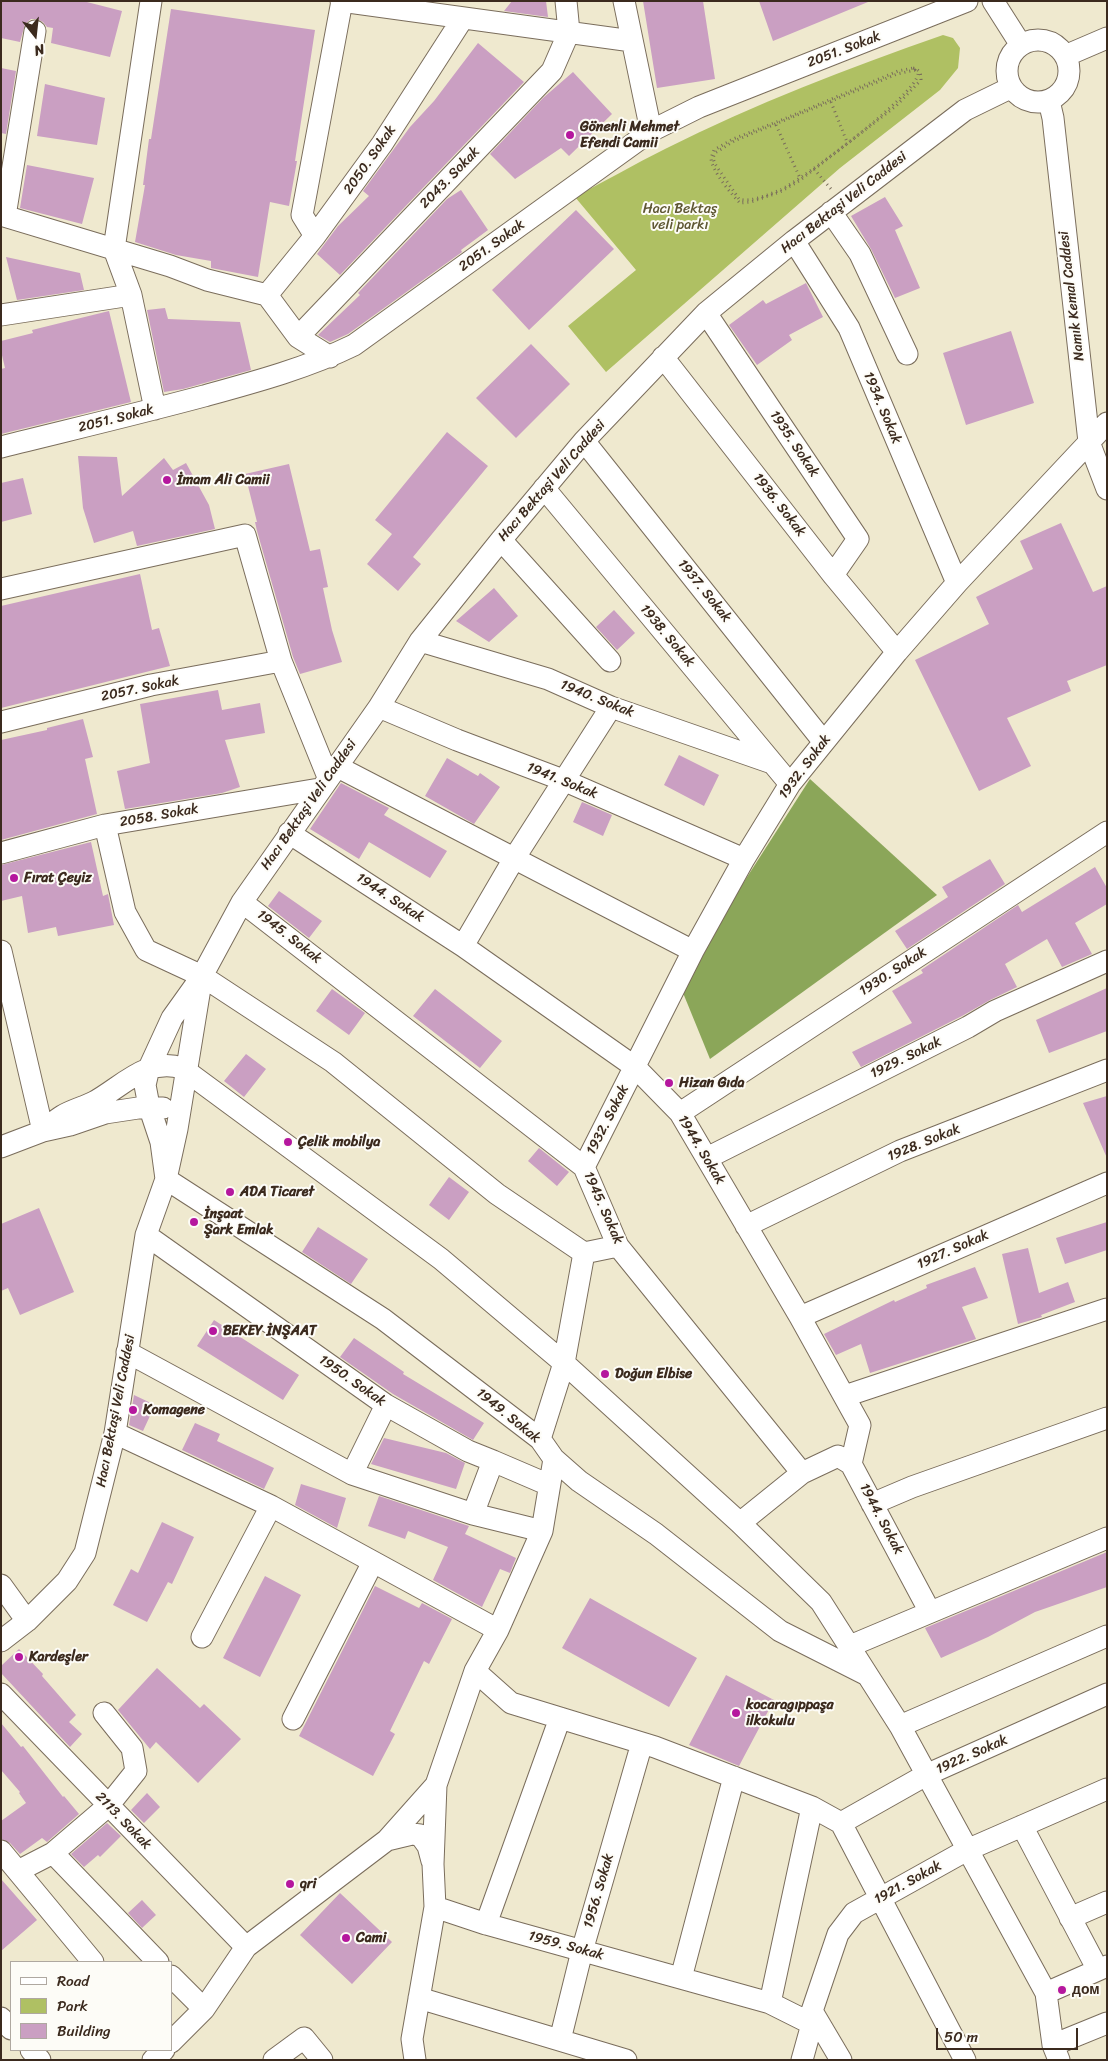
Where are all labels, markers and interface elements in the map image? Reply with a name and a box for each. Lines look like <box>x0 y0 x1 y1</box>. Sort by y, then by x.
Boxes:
north arrow <box>10 10 60 60</box>
street label: 2051. Sokak <box>805 28 883 72</box>
text: N <box>31 37 47 63</box>
place label: Gönenli Mehmet Efendi Camii <box>580 119 679 152</box>
street label: 2050. Sokak <box>340 122 400 198</box>
marker: Gönenli Mehmet Efendi Camii <box>564 129 576 141</box>
street label: 2043. Sokak <box>417 144 483 212</box>
street label: Hacı Bektaşi Veli Caddesi <box>778 149 910 257</box>
park label: Hacı Bektaş veli parkı <box>643 201 717 233</box>
street label: 2051. Sokak <box>456 217 528 275</box>
street label: Namık Kemal Caddesi <box>1056 230 1088 362</box>
street label: 1934. Sokak <box>859 369 905 447</box>
street label: 2051. Sokak <box>77 402 155 436</box>
street label: 1935. Sokak <box>766 408 822 480</box>
street label: Hacı Bektaşi Veli Caddesi <box>495 417 609 545</box>
street label: 1936. Sokak <box>749 470 809 540</box>
place label: İmam Ali Camii <box>177 472 270 488</box>
marker: İmam Ali Camii <box>161 474 173 486</box>
street label: 1937. Sokak <box>674 556 734 626</box>
street label: 1938. Sokak <box>636 601 698 671</box>
street label: 2057. Sokak <box>100 673 180 705</box>
street label: 1940. Sokak <box>558 677 636 721</box>
street label: 1932. Sokak <box>775 732 835 802</box>
street label: Hacı Bektaşi Veli Caddesi <box>258 737 360 873</box>
street label: 1941. Sokak <box>524 759 600 803</box>
street label: 2058. Sokak <box>118 801 200 831</box>
place label: Fırat Çeyiz <box>24 870 92 886</box>
street label: 1944. Sokak <box>353 870 427 926</box>
marker: Fırat Çeyiz <box>8 872 20 884</box>
street label: 1945. Sokak <box>253 907 325 967</box>
street label: 1930. Sokak <box>856 944 930 1000</box>
street label: 1929. Sokak <box>868 1034 944 1082</box>
place label: Hizan Gıda <box>679 1075 745 1091</box>
marker: Hizan Gıda <box>663 1077 675 1089</box>
street label: 1932. Sokak <box>583 1082 633 1158</box>
street label: 1944. Sokak <box>674 1112 728 1188</box>
street label: 1928. Sokak <box>885 1121 963 1165</box>
place label: Çelik mobilya <box>298 1134 380 1150</box>
marker: Çelik mobilya <box>282 1136 294 1148</box>
street label: 1945. Sokak <box>580 1169 626 1247</box>
place label: ADA Ticaret <box>240 1184 314 1200</box>
marker: ADA Ticaret <box>224 1186 236 1198</box>
place label: İnşaat Şark Emlak <box>204 1206 274 1238</box>
marker: İnşaat Şark Emlak <box>188 1216 200 1228</box>
street label: 1927. Sokak <box>915 1227 991 1273</box>
place label: BEKEY İNŞAAT <box>223 1323 316 1339</box>
marker: BEKEY İNŞAAT <box>207 1325 219 1337</box>
street label: Hacı Bektaşi Veli Caddesi <box>93 1333 139 1489</box>
street label: 1950. Sokak <box>315 1352 389 1410</box>
place label: Doğun Elbise <box>615 1366 692 1382</box>
marker: Doğun Elbise <box>599 1368 611 1380</box>
street label: 1949. Sokak <box>473 1385 543 1447</box>
place label: Komagene <box>143 1402 205 1418</box>
marker: Komagene <box>127 1404 139 1416</box>
street label: 1944. Sokak <box>855 1481 907 1557</box>
place label: Kardeşler <box>29 1649 88 1665</box>
marker: Kardeşler <box>13 1651 25 1663</box>
place label: kocaragıppaşa ilkokulu <box>746 1697 834 1730</box>
marker: kocaragıppaşa ilkokulu <box>730 1707 742 1719</box>
street label: 1922. Sokak <box>934 1732 1010 1778</box>
street label: 2113. Sokak <box>91 1789 155 1853</box>
street label: 1956. Sokak <box>580 1852 618 1930</box>
street label: 1921. Sokak <box>871 1858 945 1908</box>
place label: qri <box>300 1876 316 1892</box>
marker: qri <box>284 1878 296 1890</box>
street label: 1959. Sokak <box>526 1928 606 1964</box>
place label: Cami <box>356 1930 386 1946</box>
marker: Cami <box>340 1932 352 1944</box>
legend <box>10 1961 172 2051</box>
text: Road <box>57 1968 89 1994</box>
place label: дом <box>1072 1982 1100 1998</box>
marker: дом <box>1056 1984 1068 1996</box>
text: Park <box>57 1993 88 2019</box>
text: Building <box>57 2018 111 2044</box>
scale bar <box>938 2018 1080 2050</box>
text: 50 m <box>944 2024 978 2050</box>

